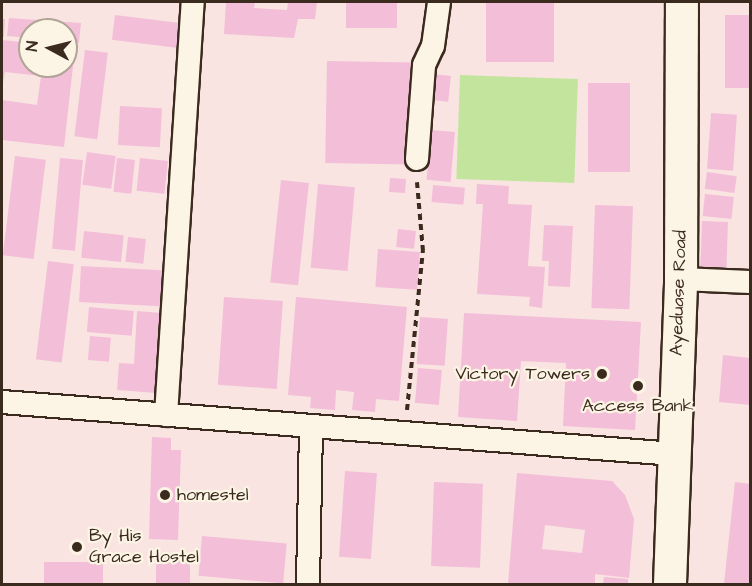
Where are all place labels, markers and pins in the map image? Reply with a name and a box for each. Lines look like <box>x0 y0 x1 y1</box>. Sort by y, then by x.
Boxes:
place label: Victory Towers <box>456 363 590 385</box>
marker: Victory Towers <box>595 367 609 381</box>
marker: Access Bank <box>631 379 645 393</box>
place label: Access Bank <box>582 395 694 417</box>
place label: homestel <box>177 484 249 506</box>
marker: homestel <box>158 488 172 502</box>
place label: By His Grace Hostel <box>89 526 199 568</box>
marker: By His Grace Hostel <box>70 540 84 554</box>

